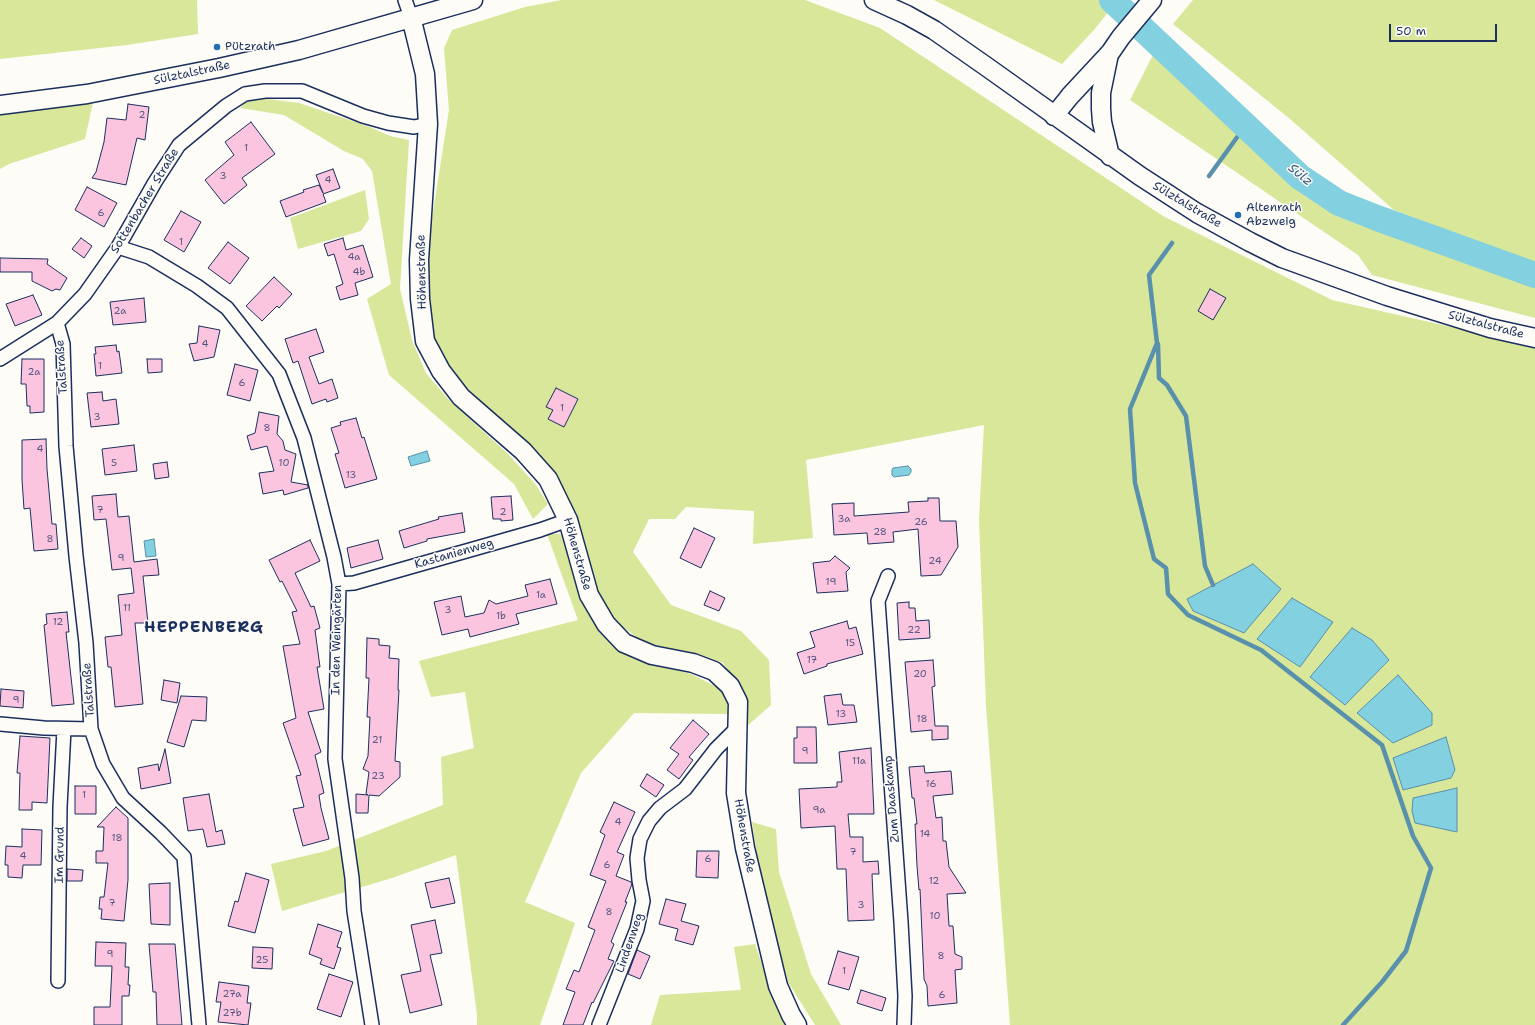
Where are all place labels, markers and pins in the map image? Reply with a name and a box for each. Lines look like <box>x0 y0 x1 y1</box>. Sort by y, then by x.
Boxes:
place label: Pützrath <box>225 40 276 54</box>
marker: Pützrath <box>212 42 222 52</box>
place label: Altenrath Abzweig <box>1246 201 1302 229</box>
marker: Altenrath Abzweig <box>1233 210 1243 220</box>

